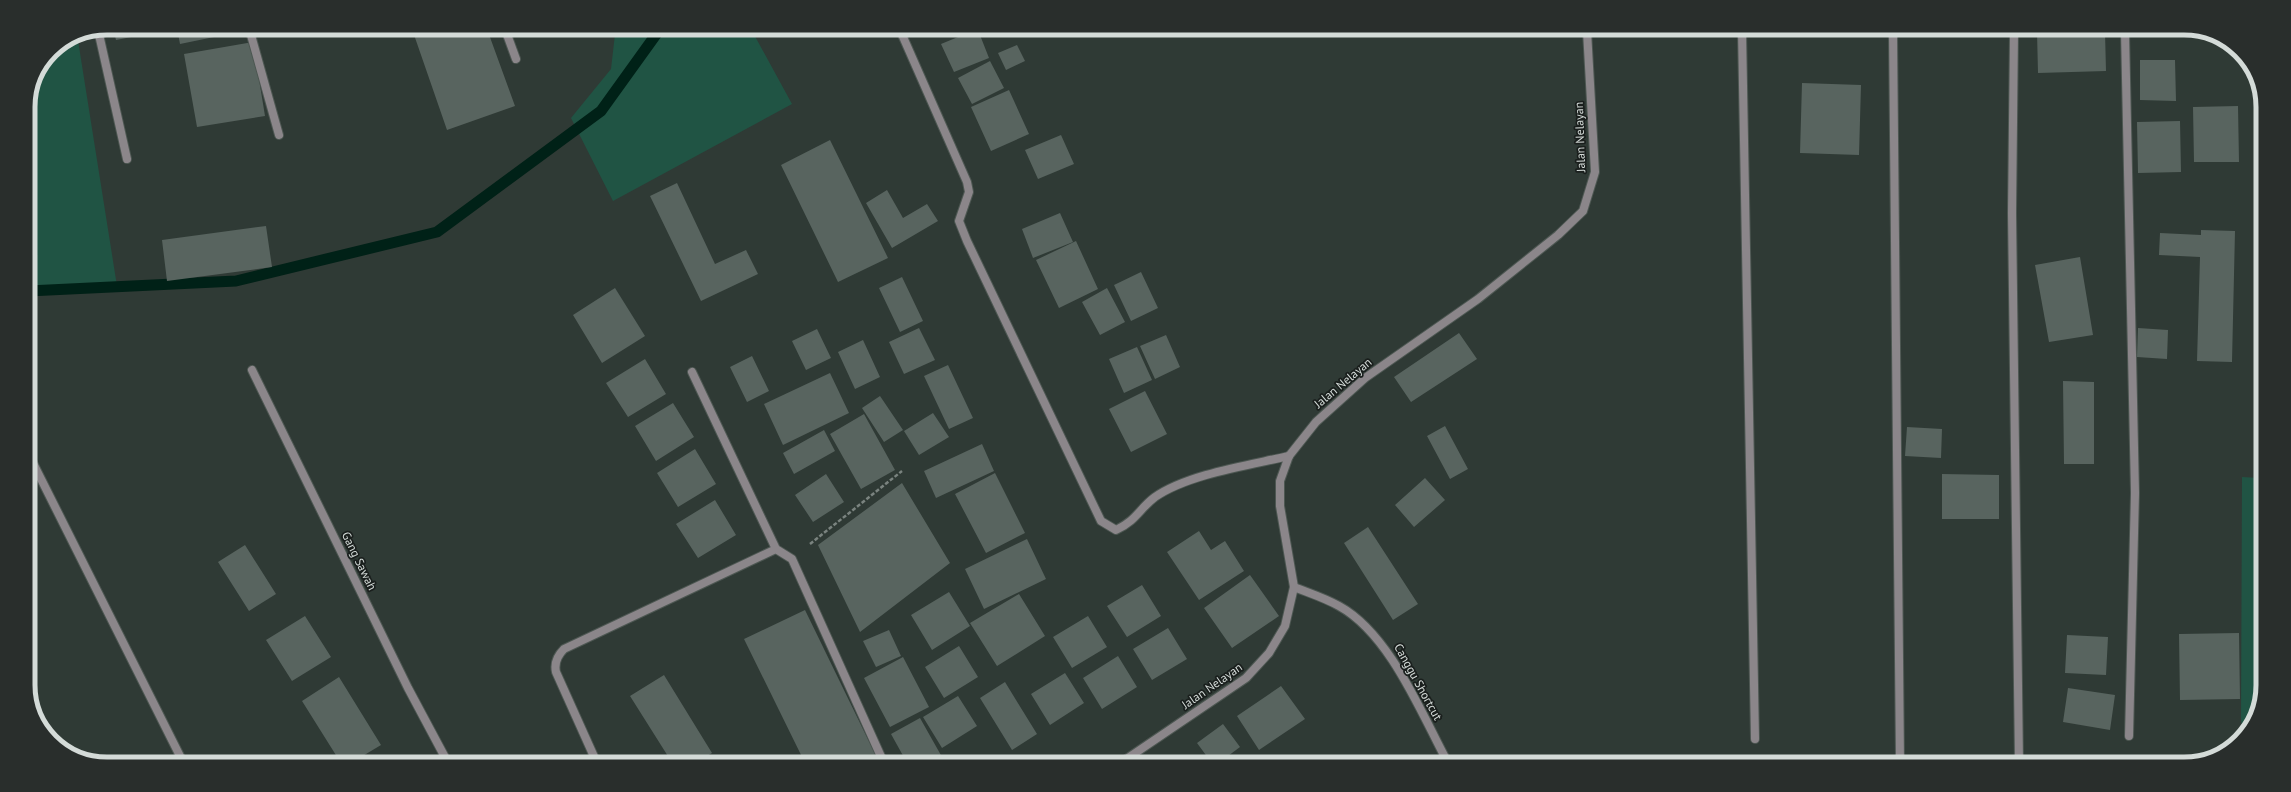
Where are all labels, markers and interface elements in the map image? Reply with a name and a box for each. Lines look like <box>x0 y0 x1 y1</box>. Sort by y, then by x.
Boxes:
street label: Jalan Nelayan <box>1571 102 1588 173</box>
street label: Jalan Nelayan <box>1310 354 1374 412</box>
street label: Gang Sawah <box>339 529 380 592</box>
street label: Canggu Shortcut <box>1391 641 1446 723</box>
street label: Jalan Nelayan <box>1178 659 1245 712</box>

